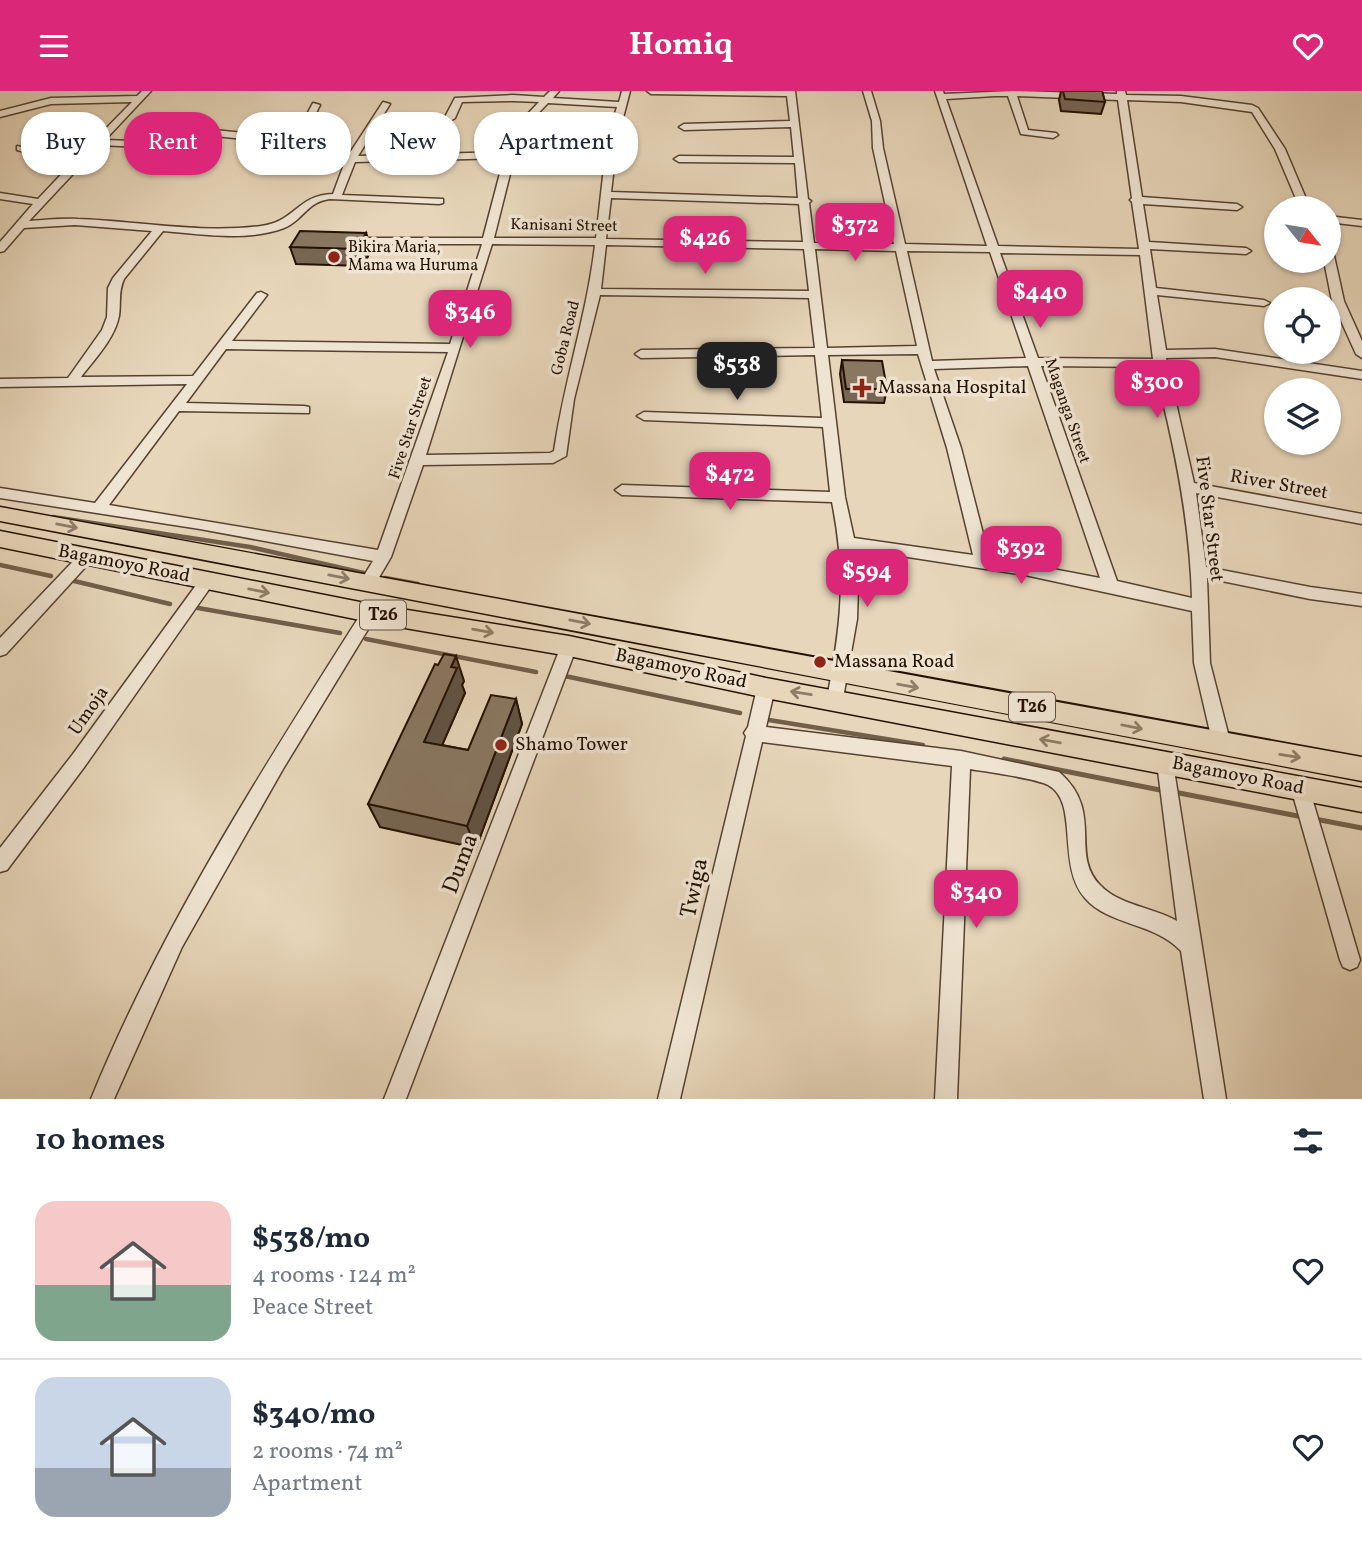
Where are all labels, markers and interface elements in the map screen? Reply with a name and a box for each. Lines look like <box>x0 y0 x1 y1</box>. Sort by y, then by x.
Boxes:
text: Homiq <box>629 24 733 68</box>
icon: menu <box>35 27 73 65</box>
icon: heart <box>1289 27 1327 65</box>
chip: Buy <box>21 112 110 175</box>
chip: Rent <box>124 112 222 175</box>
chip: Filters <box>236 112 351 175</box>
chip: New <box>365 112 460 175</box>
chip: Apartment <box>474 112 638 175</box>
north arrow <box>1264 196 1340 273</box>
map controls <box>1264 196 1341 455</box>
pin: $372 <box>814 204 896 263</box>
text: $372 <box>831 210 879 242</box>
street label: Kanisani Street <box>510 214 618 238</box>
pin: $426 <box>664 216 746 276</box>
text: $426 <box>679 223 731 255</box>
place label: Bikira Maria, Mama wa Huruma <box>348 237 478 277</box>
marker: Bikira Maria, Mama wa Huruma <box>326 249 342 265</box>
pin: $440 <box>999 271 1081 330</box>
text: $440 <box>1013 277 1067 309</box>
button: locate <box>1264 287 1341 364</box>
pin: $346 <box>429 291 511 350</box>
text: $346 <box>444 297 496 329</box>
street label: Goba Road <box>546 298 586 378</box>
pin: $538 <box>696 343 778 402</box>
text: $538 <box>713 349 761 381</box>
street label: Maganga Street <box>1039 355 1095 467</box>
pin: $300 <box>1116 361 1198 420</box>
text: $300 <box>1131 367 1183 399</box>
street label: Five Star Street <box>384 374 438 482</box>
place label: Massana Hospital <box>878 375 1027 401</box>
marker: Massana Hospital <box>852 378 872 398</box>
button: layers <box>1264 378 1341 455</box>
pin: $472 <box>689 453 771 512</box>
street label: Five Star Street <box>1188 455 1230 584</box>
text: $472 <box>705 459 755 491</box>
street label: River Street <box>1228 464 1330 506</box>
one-way arrow <box>55 520 78 533</box>
pin: $392 <box>980 526 1062 586</box>
text: $392 <box>997 533 1045 565</box>
street label: Bagamoyo Road <box>56 538 192 590</box>
pin: $594 <box>826 549 908 609</box>
text: $594 <box>842 556 892 588</box>
one-way arrow <box>327 571 350 584</box>
one-way arrow <box>247 585 270 599</box>
road number: T26 <box>360 601 406 629</box>
one-way arrow <box>568 615 591 629</box>
one-way arrow <box>471 625 494 638</box>
street label: Bagamoyo Road <box>613 642 749 696</box>
place label: Massana Road <box>834 649 954 675</box>
marker: Massana Road <box>812 654 828 670</box>
one-way arrow <box>896 679 919 693</box>
street label: Umoja <box>63 681 115 741</box>
one-way arrow <box>790 686 813 699</box>
road number: T26 <box>1009 693 1055 721</box>
one-way arrow <box>1120 721 1143 734</box>
place label: Shamo Tower <box>515 732 628 758</box>
one-way arrow <box>1039 734 1062 747</box>
marker: Shamo Tower <box>493 737 509 753</box>
street label: Bagamoyo Road <box>1170 750 1306 802</box>
one-way arrow <box>1278 750 1301 763</box>
street label: Duma <box>435 830 487 898</box>
street label: Twiga <box>673 855 717 921</box>
pin: $340 <box>935 871 1017 930</box>
text: $340 <box>950 877 1002 909</box>
text: 10 homes <box>35 1120 165 1162</box>
icon: filters <box>1289 1122 1327 1160</box>
text: $538/mo <box>252 1218 370 1260</box>
icon: home <box>91 1229 175 1313</box>
icon: heart <box>1289 1252 1327 1290</box>
text: 4 rooms · 124 m² <box>252 1260 416 1292</box>
text: Peace Street <box>252 1292 373 1324</box>
text: $340/mo <box>252 1394 376 1436</box>
icon: home <box>91 1405 175 1489</box>
icon: heart <box>1289 1428 1327 1466</box>
text: 2 rooms · 74 m² <box>252 1436 403 1468</box>
text: Apartment <box>252 1468 363 1500</box>

